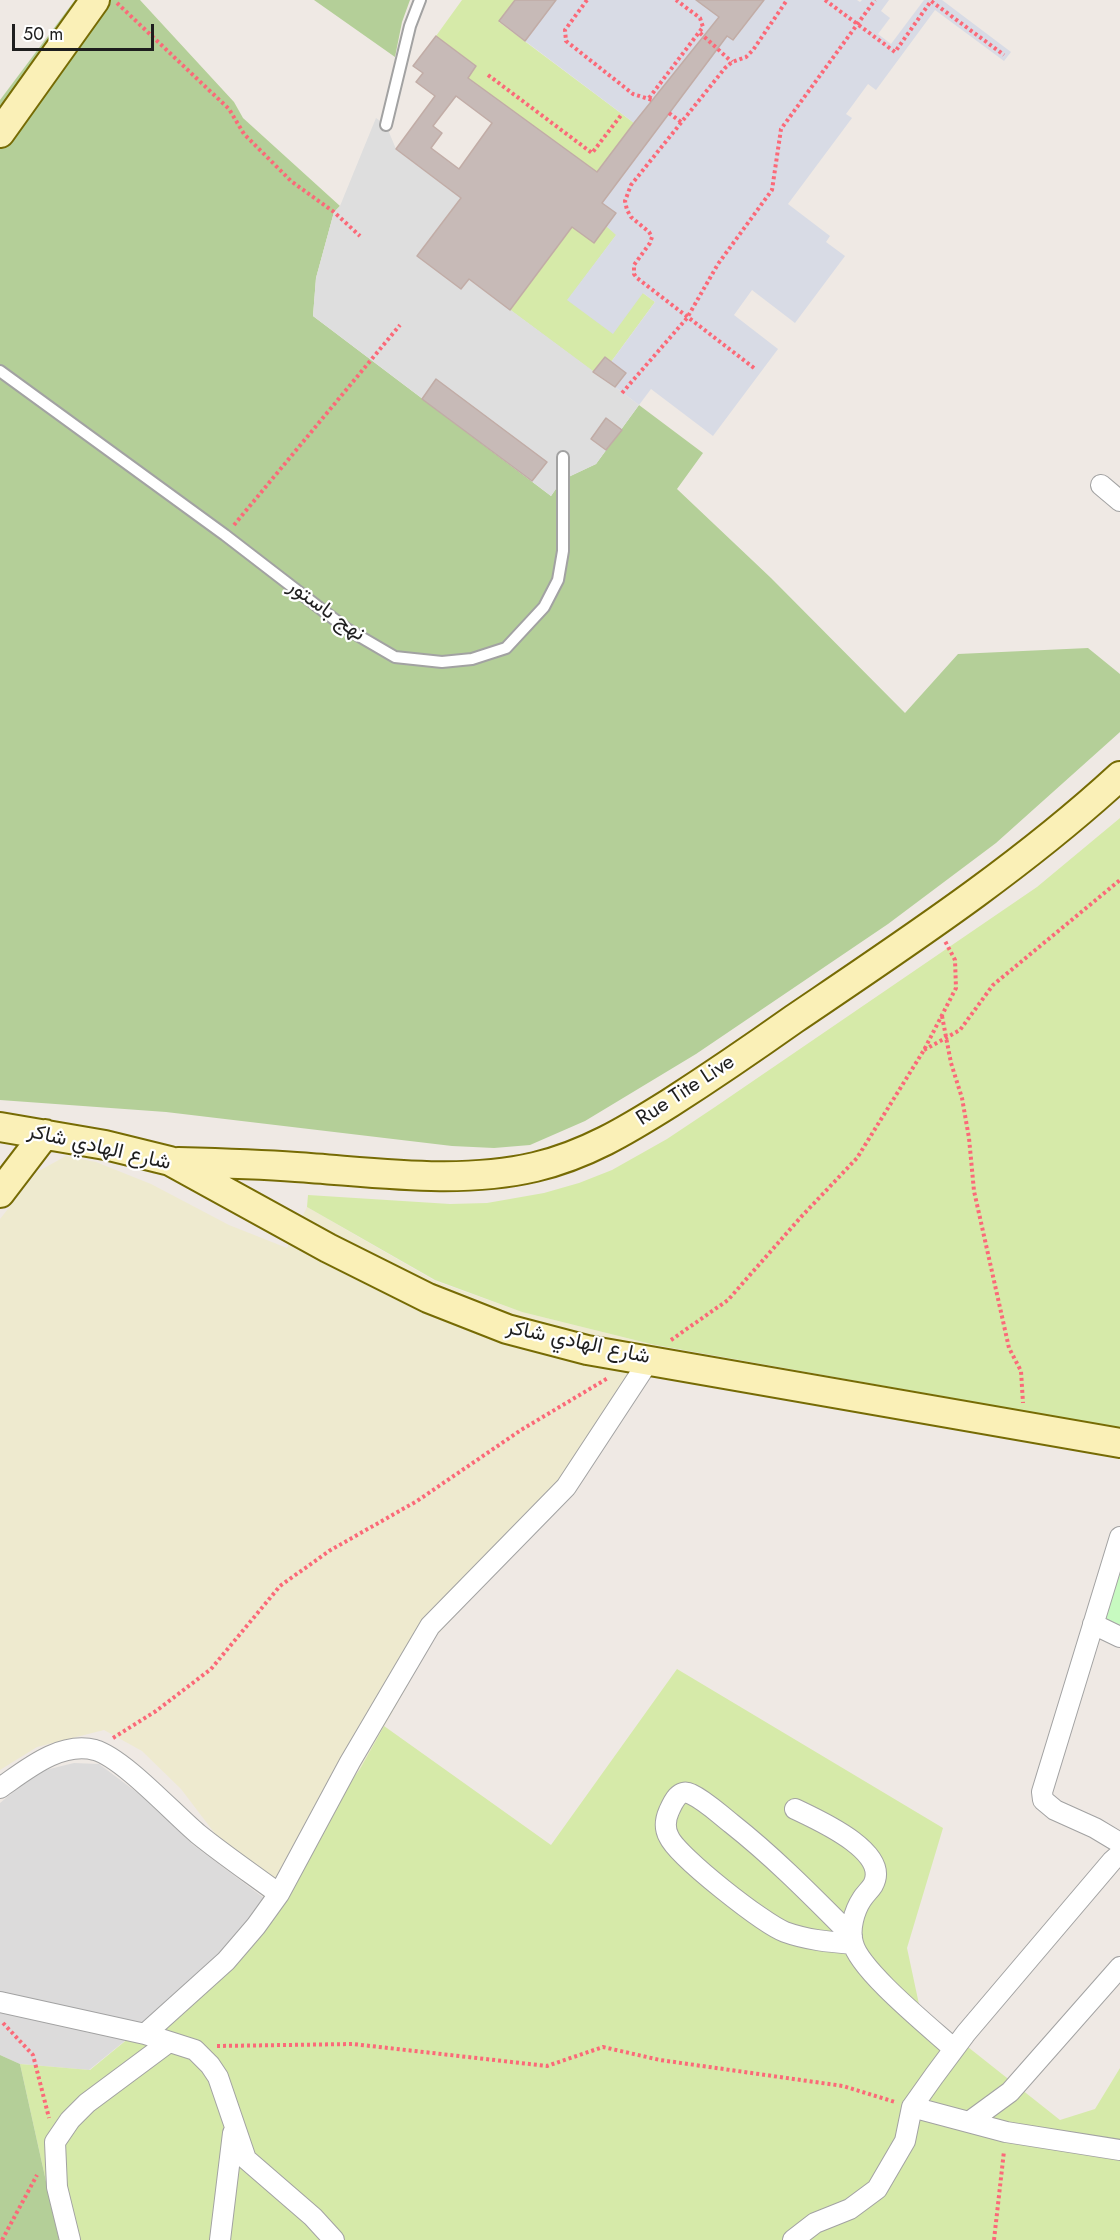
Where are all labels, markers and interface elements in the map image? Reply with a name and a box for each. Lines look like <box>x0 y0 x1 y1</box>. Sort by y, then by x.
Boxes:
scale bar <box>15 12 158 50</box>
text: 50 m <box>23 21 63 47</box>
street label: نهج باستور <box>282 575 370 647</box>
street label: Rue Tite Live <box>632 1050 740 1132</box>
street label: شارع الهادي شاكر <box>25 1119 173 1177</box>
street label: شارع الهادي شاكر <box>504 1315 652 1371</box>

